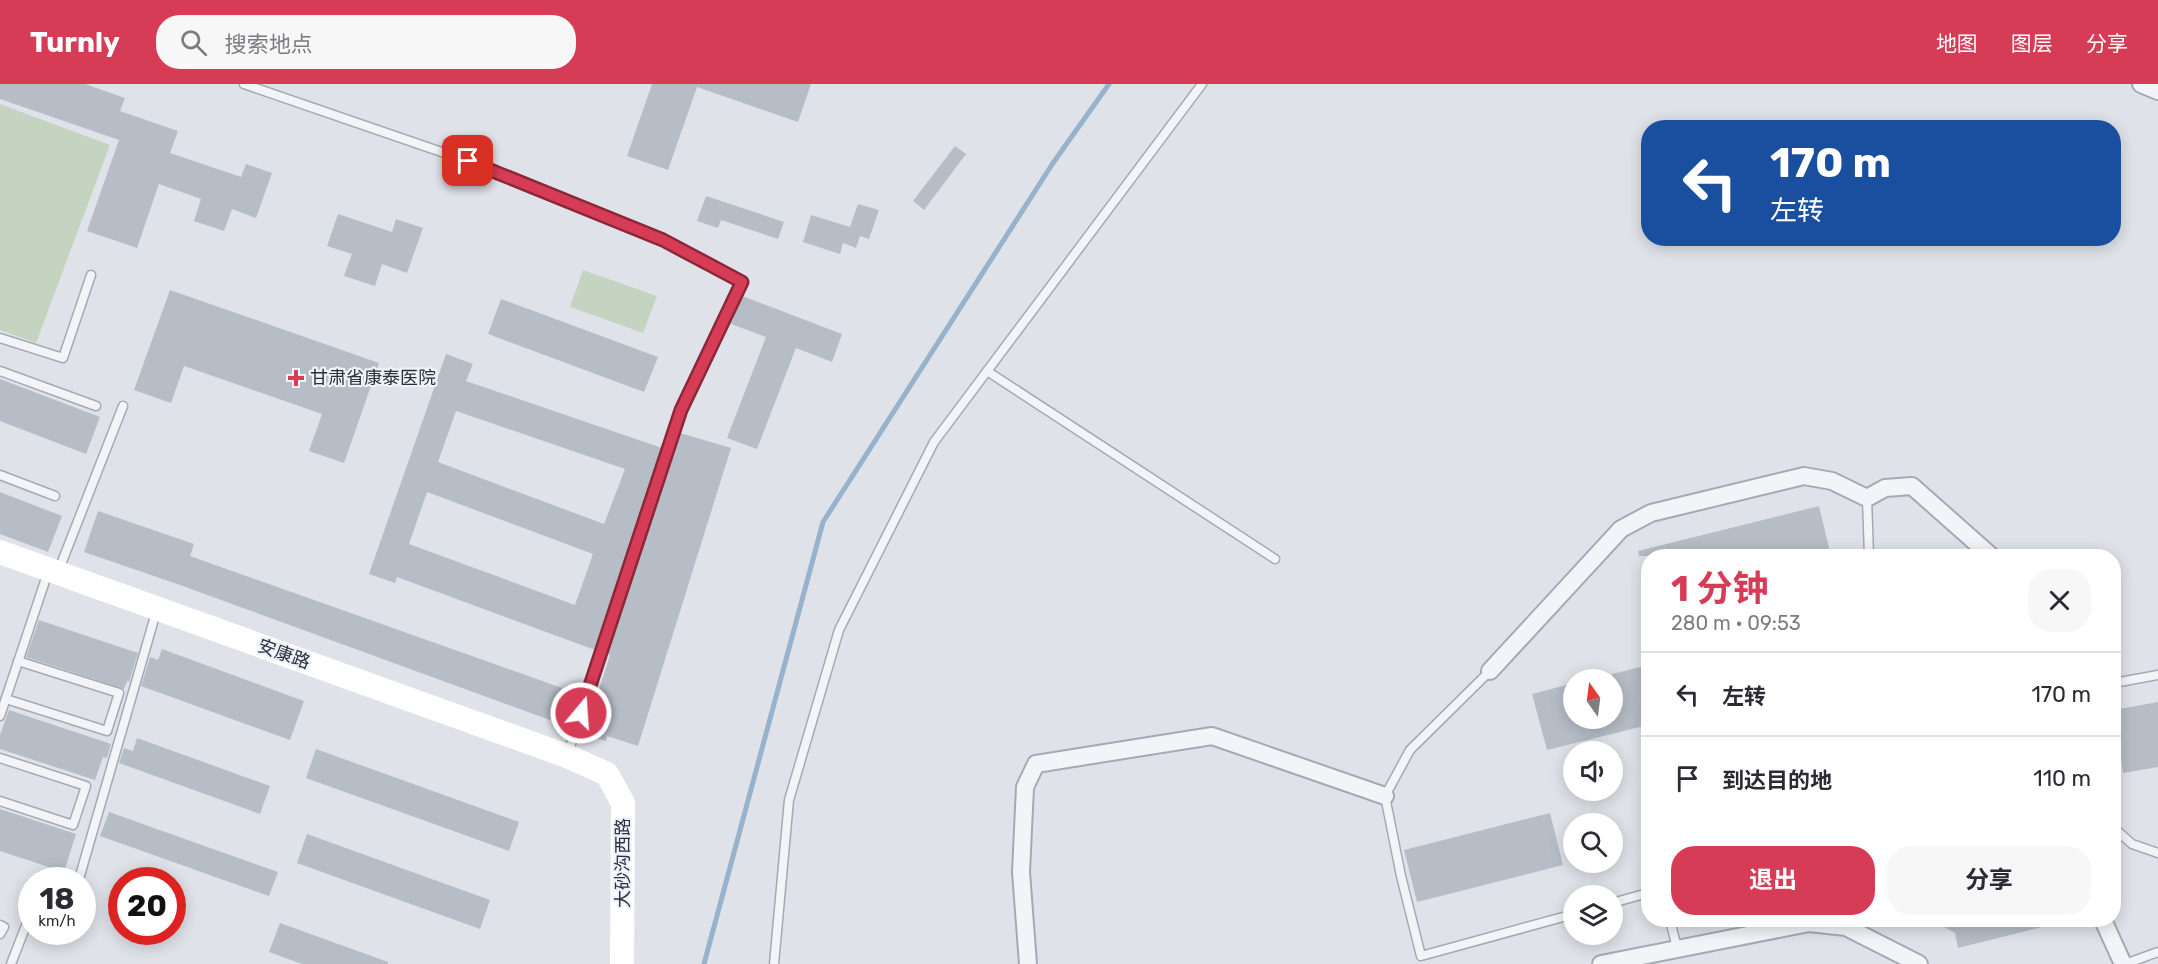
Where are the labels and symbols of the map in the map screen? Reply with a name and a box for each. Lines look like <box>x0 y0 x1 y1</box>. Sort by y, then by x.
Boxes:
pin <box>442 135 493 186</box>
place label: 甘肃省康泰医院 <box>310 367 436 389</box>
marker: 甘肃省康泰医院 <box>287 369 305 387</box>
street label: 安康路 <box>255 634 313 674</box>
north arrow <box>1563 669 1623 729</box>
position arrow <box>549 681 613 745</box>
street label: 大砂沟西路 <box>612 818 634 908</box>
speed limit sign: 20 <box>108 867 186 945</box>

